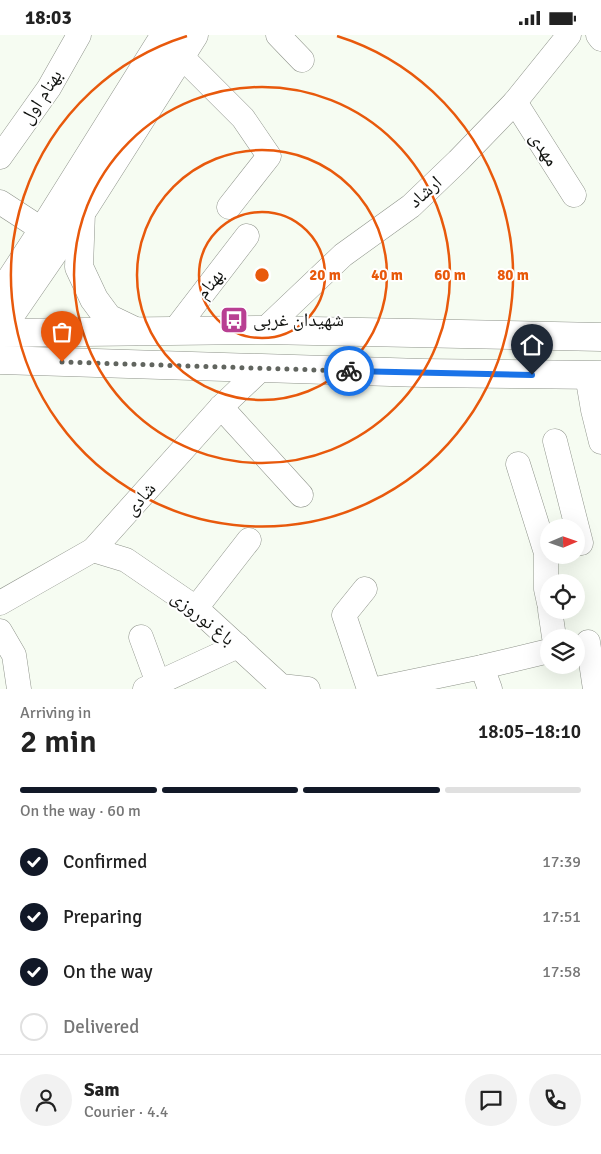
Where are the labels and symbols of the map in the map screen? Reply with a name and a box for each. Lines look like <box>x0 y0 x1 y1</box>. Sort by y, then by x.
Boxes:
street label: بهنام اول <box>14 65 69 130</box>
street label: مهدی <box>524 127 564 171</box>
street label: ارشاد <box>403 171 447 213</box>
street label: بهنام <box>191 264 230 305</box>
centre of rings <box>253 266 271 284</box>
text: 20 m <box>309 266 341 284</box>
text: 40 m <box>371 266 403 284</box>
text: 60 m <box>434 266 466 284</box>
text: 80 m <box>497 266 529 284</box>
bus stop icon: شهیدان غربی <box>219 305 249 335</box>
place label: شهیدان غربی <box>253 308 344 332</box>
pin <box>41 311 83 362</box>
pin <box>511 324 553 375</box>
courier <box>324 346 374 396</box>
street label: شادی <box>119 477 161 521</box>
north arrow <box>540 519 585 564</box>
street label: باغ نوروزی <box>166 585 240 651</box>

